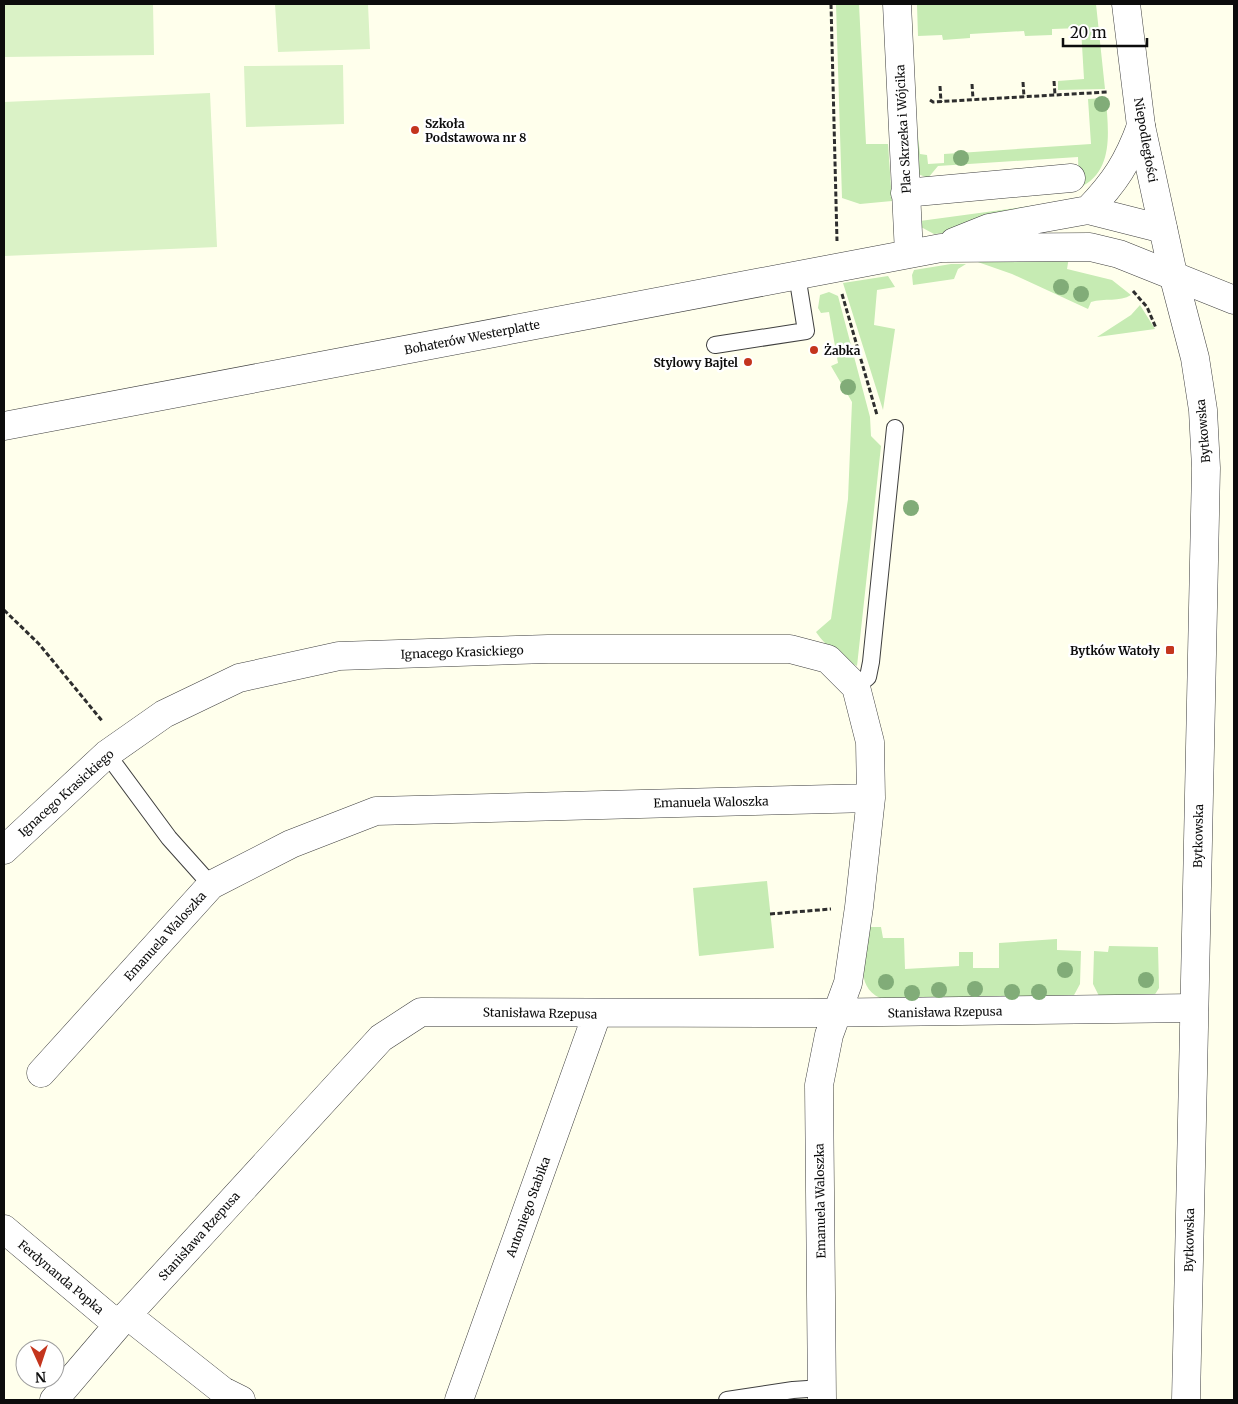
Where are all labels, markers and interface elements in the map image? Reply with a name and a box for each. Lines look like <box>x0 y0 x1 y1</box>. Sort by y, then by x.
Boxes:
scale bar <box>1063 15 1147 47</box>
text: 20 m <box>1070 23 1107 42</box>
street label: Plac Skrzeka i Wójcika <box>892 64 914 194</box>
street label: Niepodległości <box>1131 96 1161 184</box>
place label: Szkoła Podstawowa nr 8 <box>425 116 527 145</box>
marker: Szkoła Podstawowa nr 8 <box>409 124 421 136</box>
street label: Bohaterów Westerplatte <box>403 316 541 358</box>
place label: Żabka <box>824 343 861 358</box>
marker: Żabka <box>808 344 820 356</box>
place label: Stylowy Bajtel <box>653 355 738 370</box>
marker: Stylowy Bajtel <box>742 356 754 368</box>
street label: Bytkowska <box>1193 398 1213 463</box>
street label: Ignacego Krasickiego <box>400 642 524 662</box>
place label: Bytków Watoły <box>1070 643 1161 658</box>
marker: Bytków Watoły <box>1164 644 1176 656</box>
street label: Ignacego Krasickiego <box>15 746 117 840</box>
street label: Emanuela Waloszka <box>653 793 769 811</box>
street label: Bytkowska <box>1190 803 1206 868</box>
street label: Emanuela Waloszka <box>121 888 210 984</box>
street label: Stanisława Rzepusa <box>888 1003 1003 1020</box>
street label: Stanisława Rzepusa <box>483 1005 598 1022</box>
street label: Emanuela Waloszka <box>811 1143 829 1259</box>
street label: Antoniego Stabika <box>502 1154 553 1260</box>
street label: Stanisława Rzepusa <box>155 1188 243 1284</box>
street label: Bytkowska <box>1181 1207 1197 1272</box>
street label: Ferdynanda Popka <box>15 1237 107 1318</box>
north arrow <box>15 1339 65 1389</box>
text: N <box>35 1368 47 1386</box>

